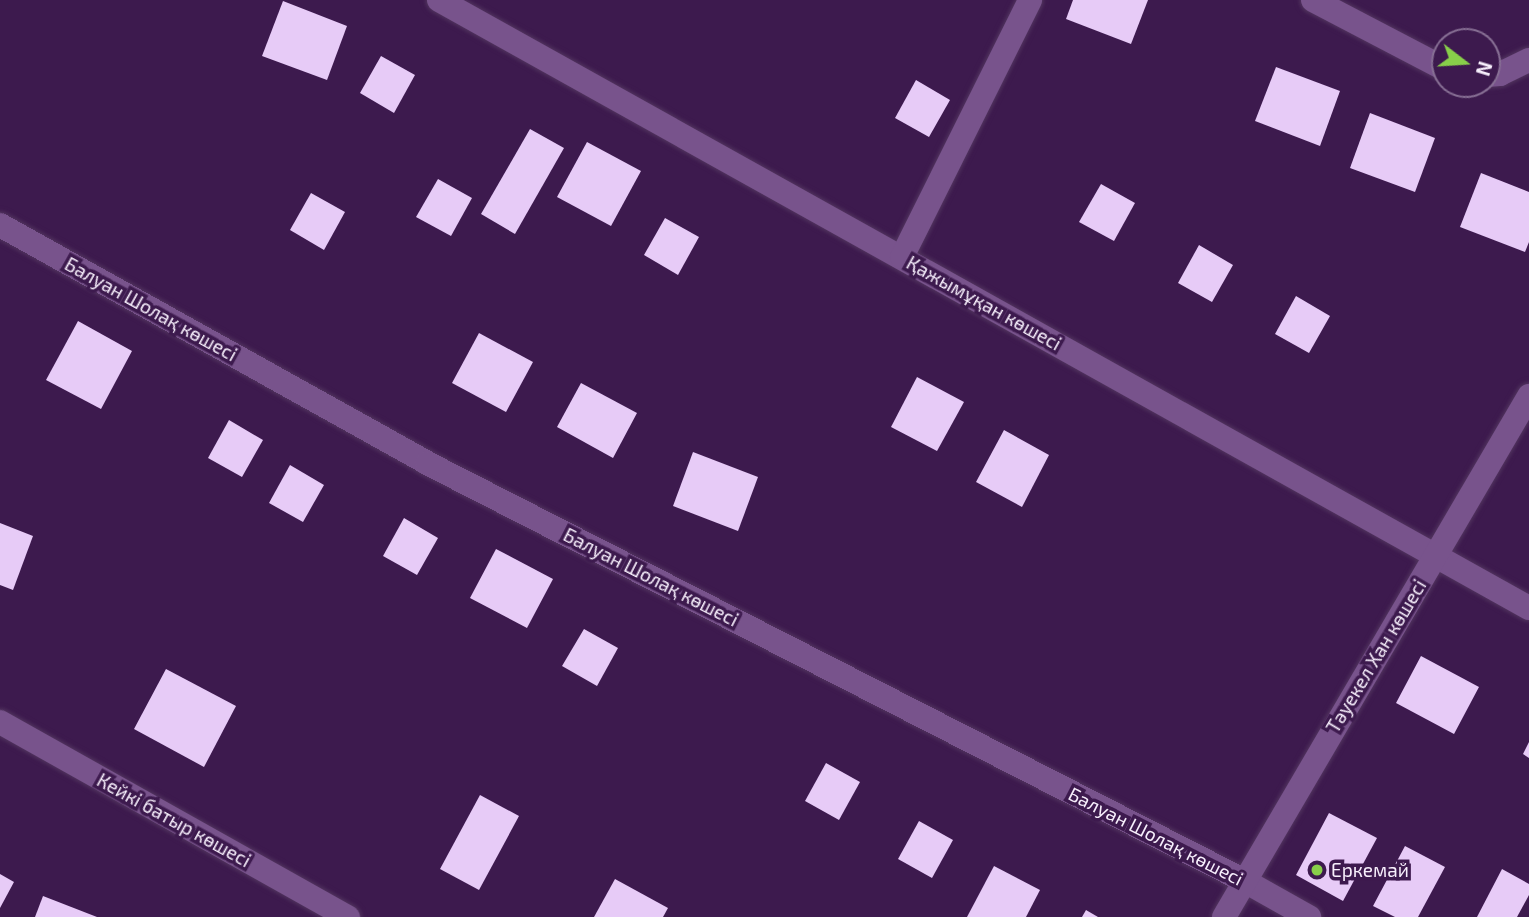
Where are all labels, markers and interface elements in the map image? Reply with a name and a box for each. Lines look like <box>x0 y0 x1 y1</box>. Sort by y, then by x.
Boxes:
north arrow <box>1431 28 1501 98</box>
text: N <box>1472 59 1498 79</box>
street label: Қажымұқан көшесі <box>903 251 1065 355</box>
street label: Балуан Шолақ көшесі <box>61 252 241 366</box>
street label: Балуан Шолақ көшесі <box>560 523 742 631</box>
street label: Тәуекел Хан көшесі <box>1321 575 1431 737</box>
street label: Кейкі батыр көшесі <box>93 768 255 872</box>
street label: Балуан Шолақ көшесі <box>1065 782 1247 890</box>
place label: Еркемай <box>1331 859 1409 881</box>
marker: Еркемай <box>1309 862 1325 878</box>

